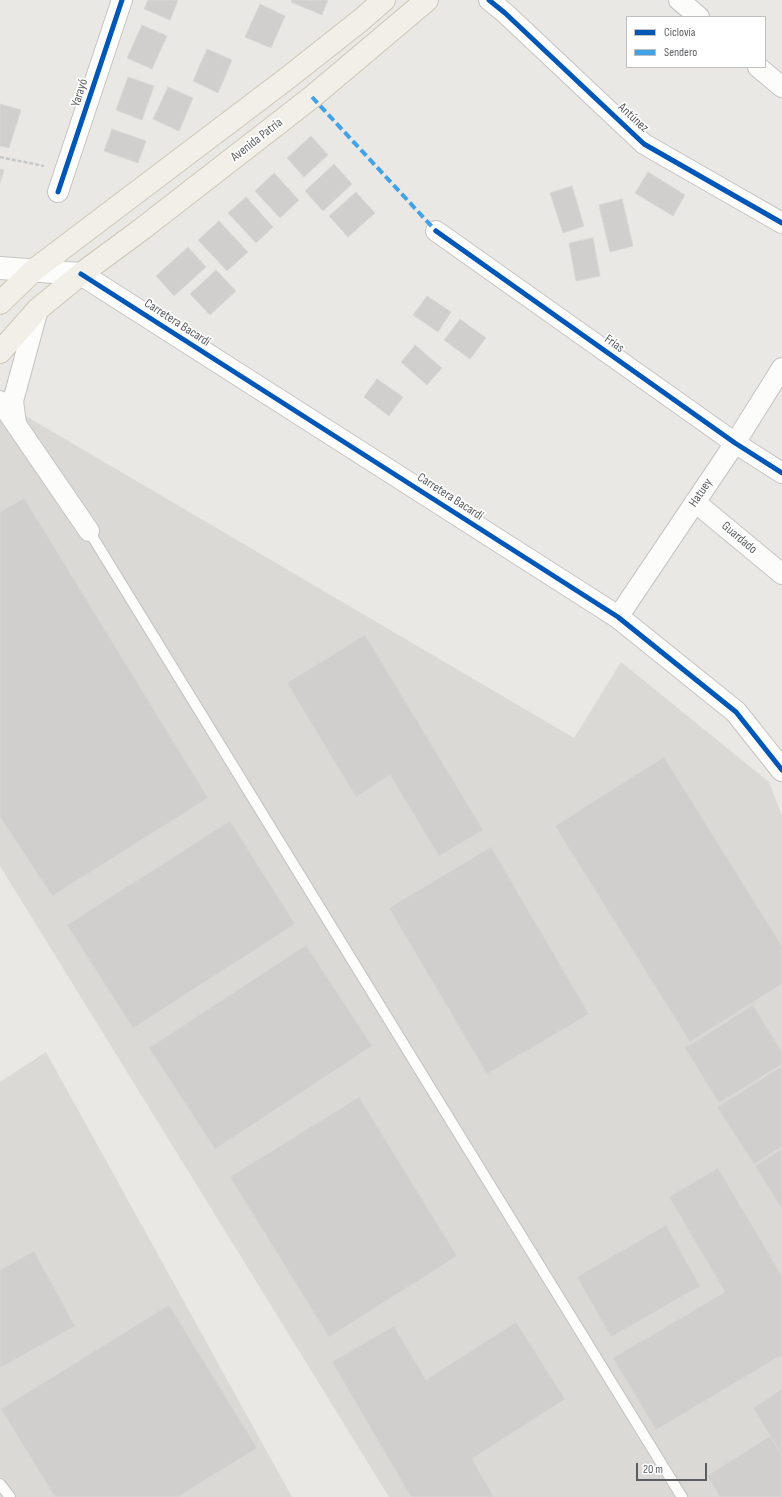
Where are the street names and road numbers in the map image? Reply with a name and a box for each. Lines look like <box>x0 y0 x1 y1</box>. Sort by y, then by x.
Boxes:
street label: Yarayó <box>68 77 92 109</box>
street label: Antúnez <box>614 100 652 136</box>
street label: Avenida Patria <box>228 115 286 165</box>
street label: Carretera Bacardí <box>141 296 213 350</box>
street label: Frías <box>601 332 627 356</box>
street label: Carretera Bacardí <box>414 470 486 524</box>
street label: Hatuey <box>686 476 716 510</box>
street label: Guardado <box>718 519 760 557</box>

